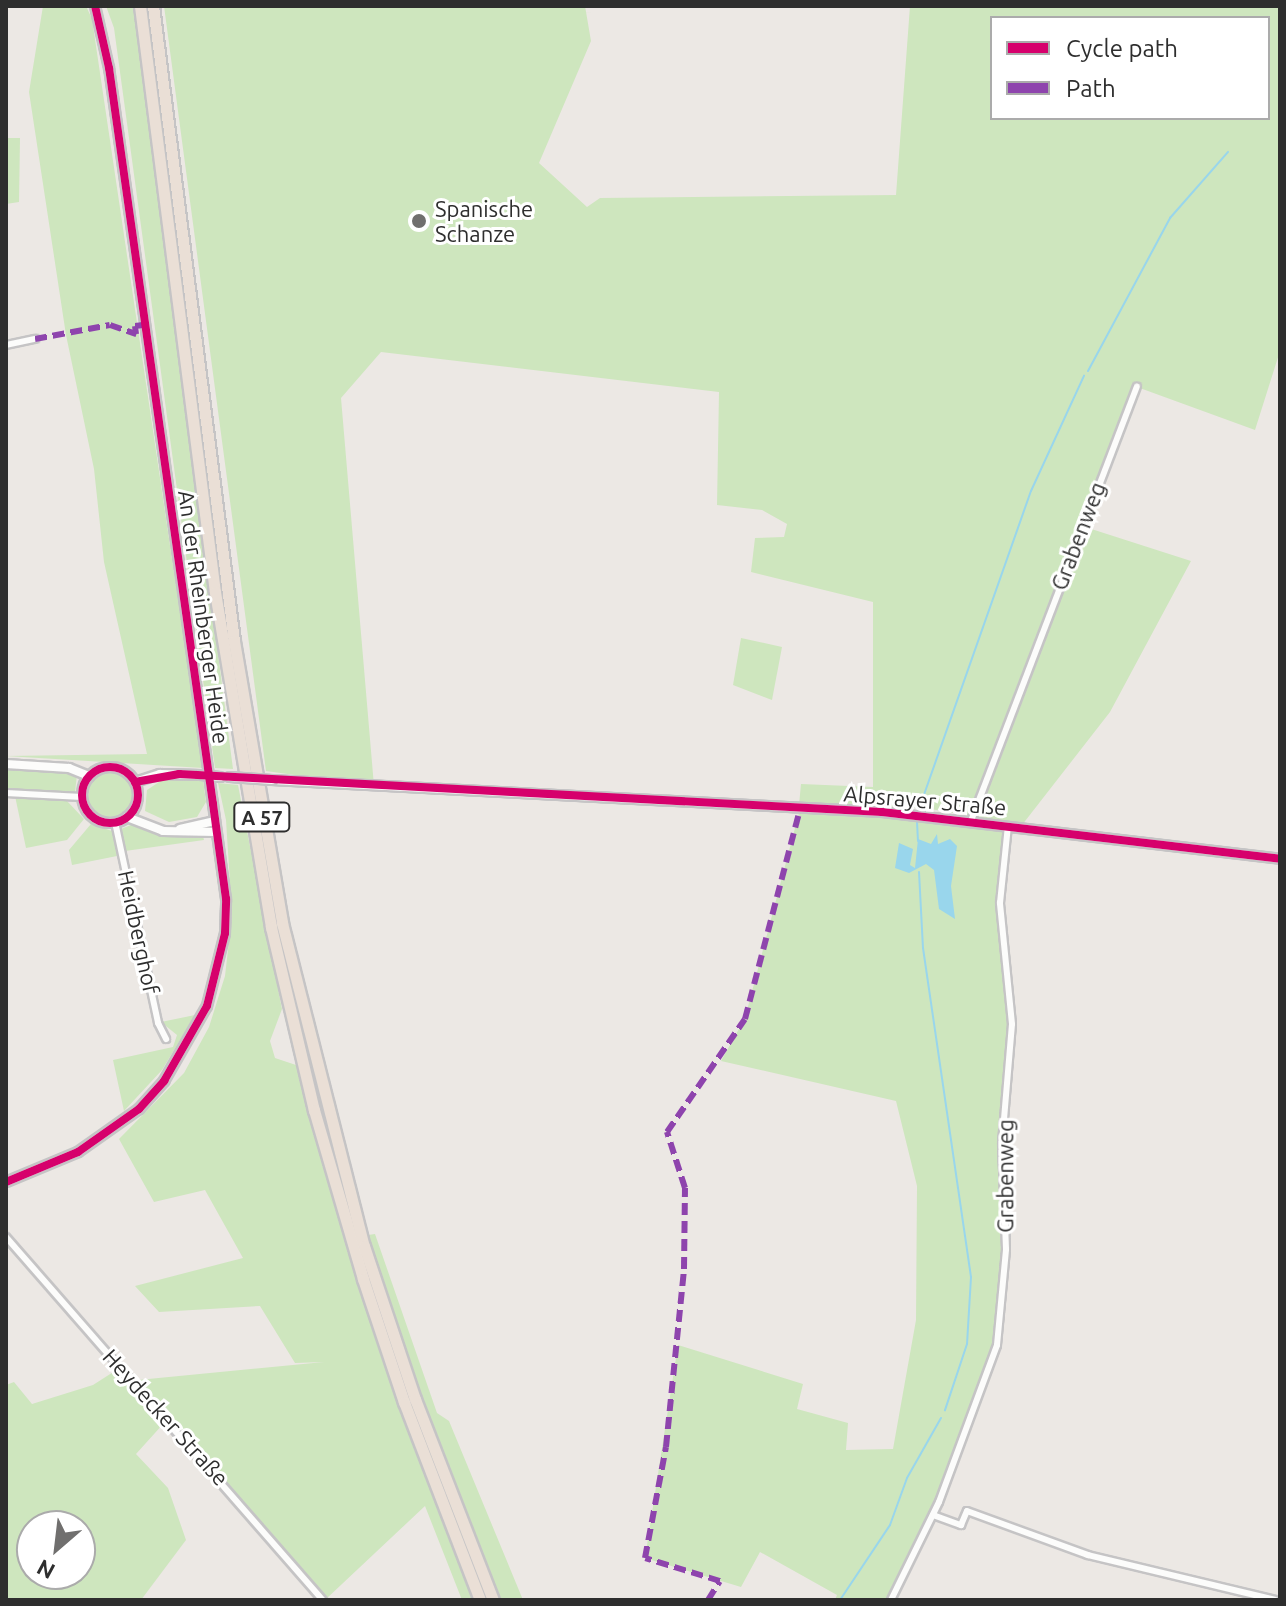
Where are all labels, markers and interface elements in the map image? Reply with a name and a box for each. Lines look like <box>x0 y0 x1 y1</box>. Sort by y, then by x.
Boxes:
legend <box>990 16 1270 120</box>
text: Cycle path <box>1066 35 1178 62</box>
text: Path <box>1066 75 1116 102</box>
place label: Spanische Schanze <box>435 195 533 246</box>
marker: Spanische Schanze <box>410 212 428 230</box>
street label: Grabenweg <box>1045 478 1111 594</box>
street label: An der Rheinberger Heide <box>173 488 235 746</box>
street label: Alpsrayer Straße <box>842 780 1008 820</box>
road number: A 57 <box>232 801 292 833</box>
street label: Heidberghof <box>113 868 165 996</box>
street label: Grabenweg <box>992 1119 1018 1233</box>
street label: Heydecker Straße <box>98 1343 234 1491</box>
north arrow <box>16 1510 96 1590</box>
text: N <box>32 1555 59 1585</box>

